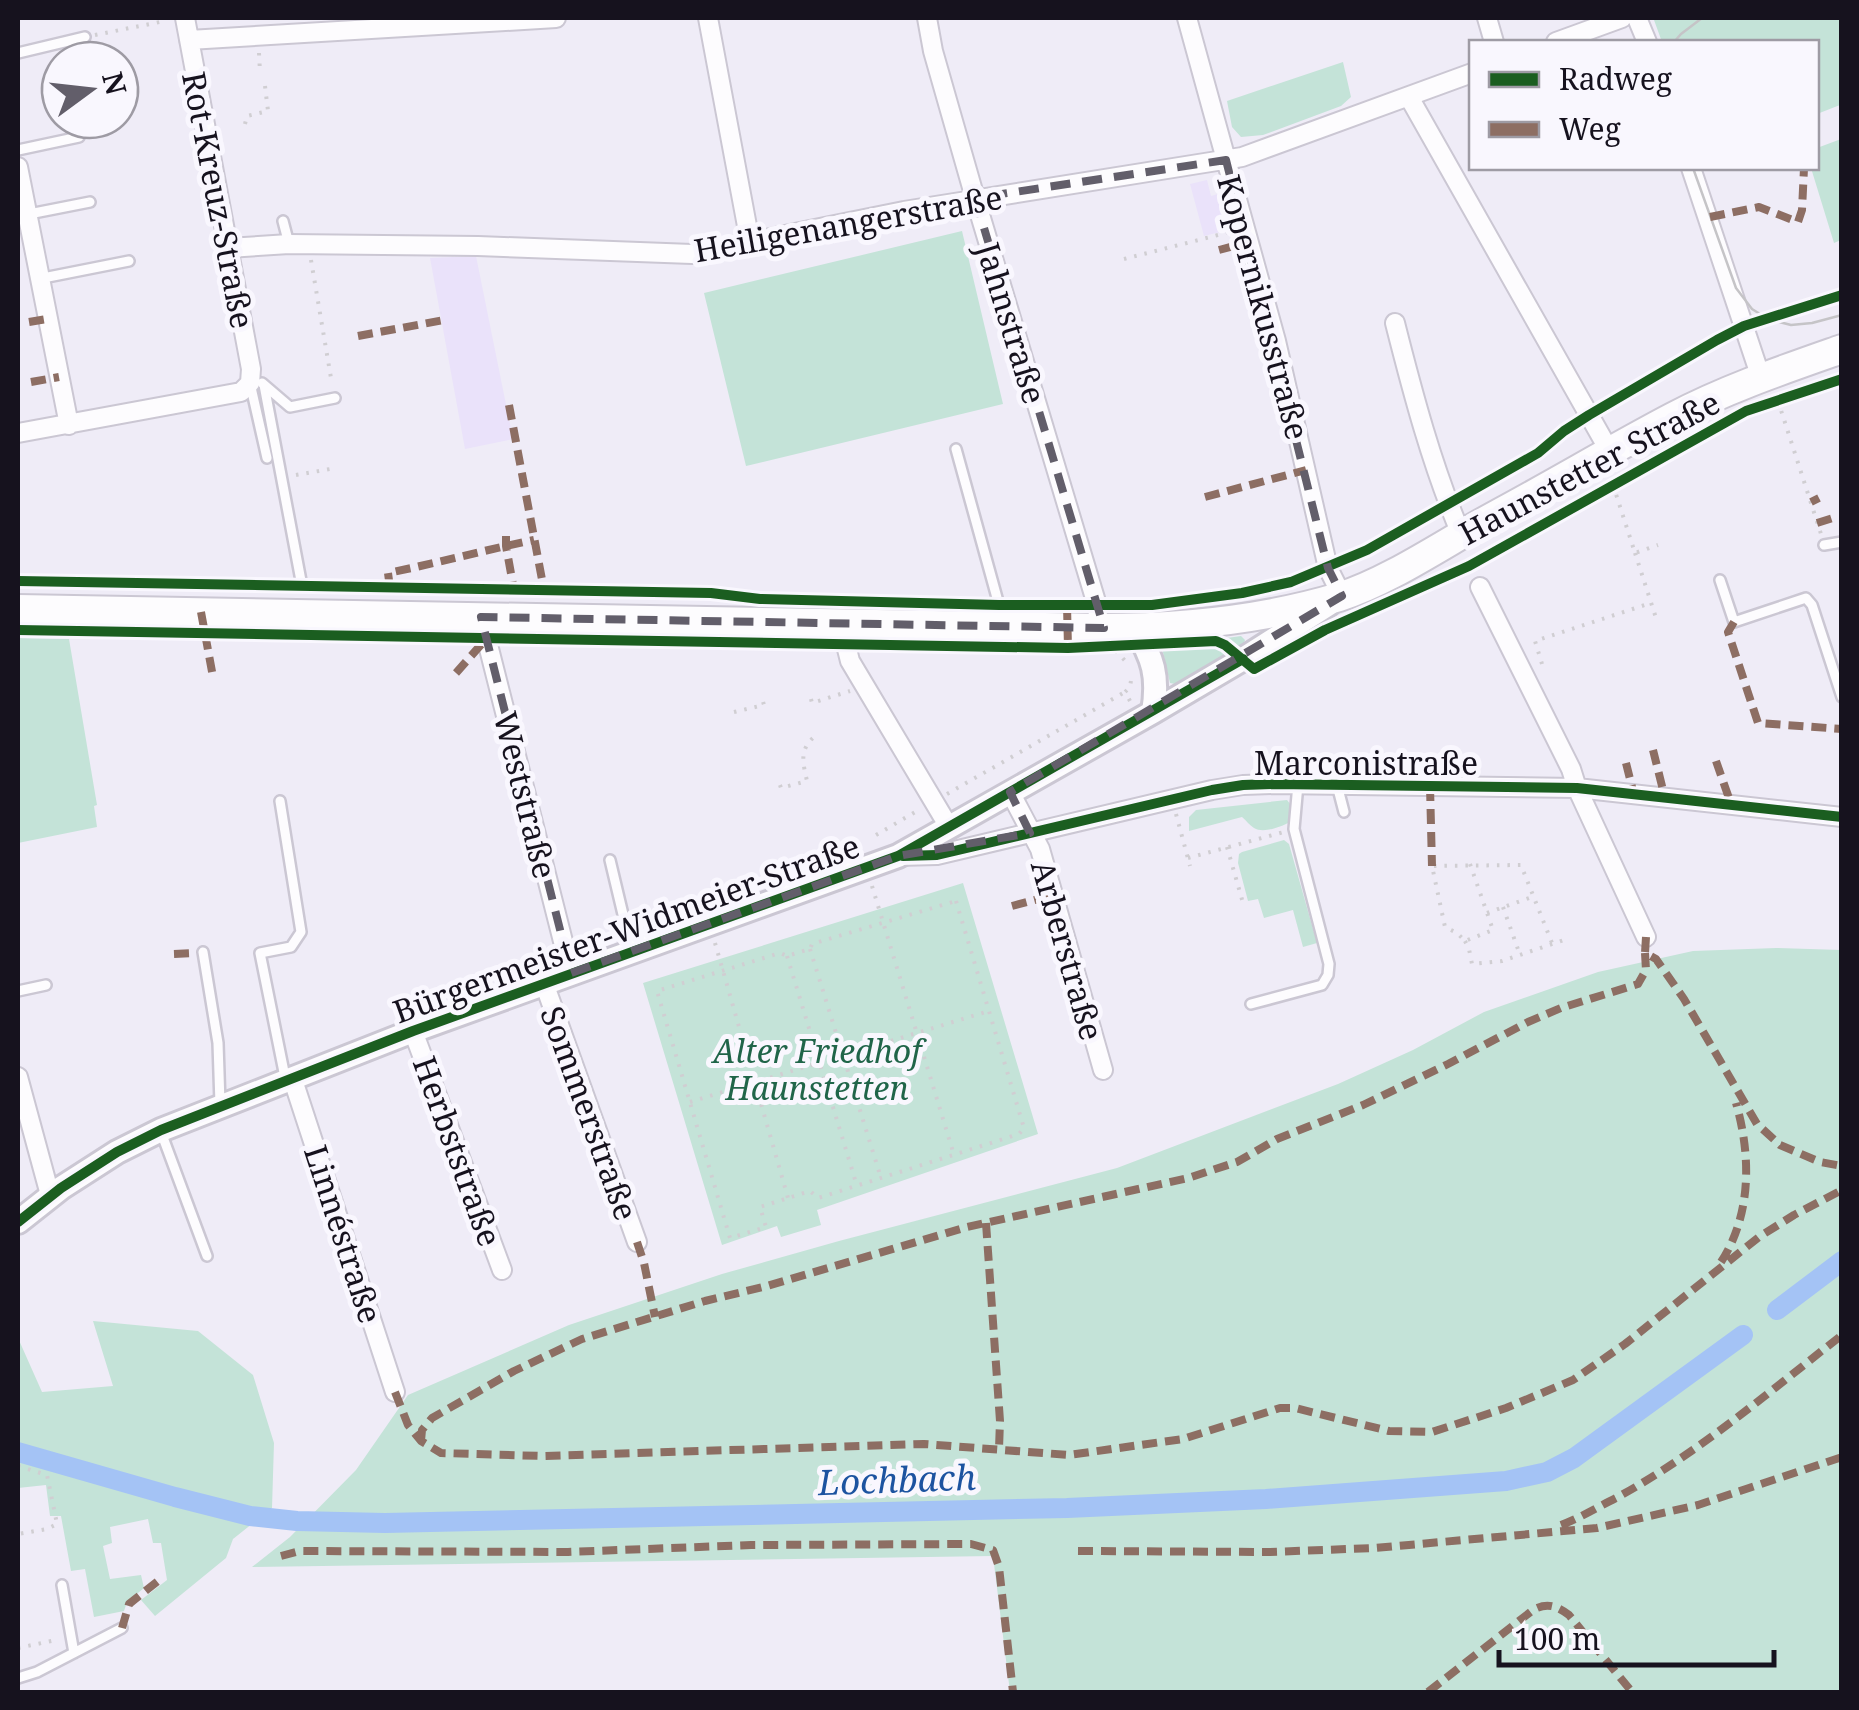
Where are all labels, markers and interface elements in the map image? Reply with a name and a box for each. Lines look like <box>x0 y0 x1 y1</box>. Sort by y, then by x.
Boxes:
north arrow <box>40 40 140 140</box>
legend <box>1469 40 1819 170</box>
text: Radweg <box>1559 58 1672 99</box>
text: N <box>94 68 136 99</box>
street label: Rot-Kreuz-Straße <box>173 68 265 332</box>
text: Weg <box>1559 108 1621 149</box>
street label: Kopernikusstraße <box>1208 170 1320 444</box>
street label: Heiligenangerstraße <box>691 175 1005 271</box>
street label: Jahnstraße <box>967 236 1057 409</box>
street label: Haunstetter Straße <box>1451 380 1727 554</box>
street label: Weststraße <box>485 707 567 883</box>
street label: Marconistraße <box>1254 741 1478 784</box>
street label: Bürgermeister-Widmeier-Straße <box>387 823 865 1033</box>
street label: Arberstraße <box>1022 855 1114 1045</box>
street label: Sommerstraße <box>531 1000 649 1226</box>
park label: Alter Friedhof Haunstetten <box>711 1029 927 1109</box>
street label: Herbststraße <box>404 1050 512 1252</box>
street label: Linnéstraße <box>295 1140 393 1328</box>
water label: Lochbach <box>816 1453 977 1505</box>
scale bar <box>1499 1605 1774 1667</box>
text: 100 m <box>1514 1618 1600 1659</box>

